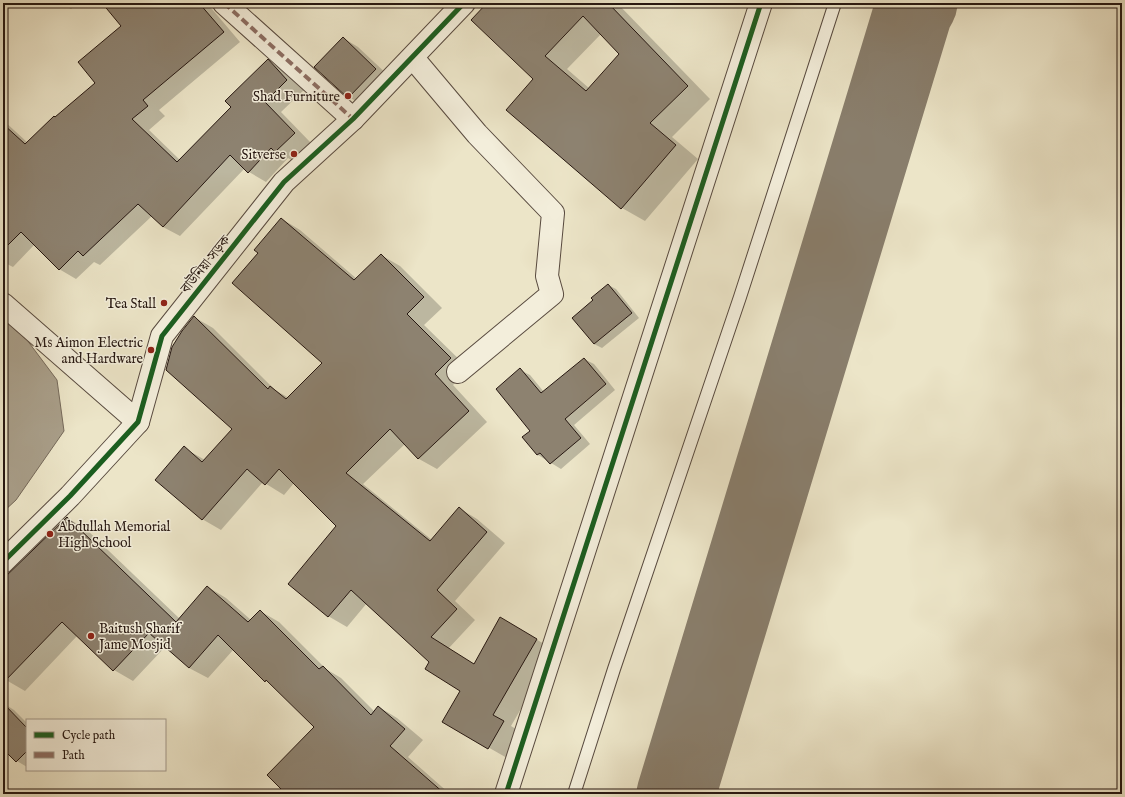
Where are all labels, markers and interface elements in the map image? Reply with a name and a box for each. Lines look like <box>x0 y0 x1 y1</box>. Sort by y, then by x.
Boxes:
place label: Shad Furniture <box>253 88 341 106</box>
marker: Shad Furniture <box>343 91 353 101</box>
place label: Sitverse <box>241 146 287 164</box>
marker: Sitverse <box>289 149 299 159</box>
street label: বাউনিয়া সড়ক <box>176 230 235 298</box>
place label: Tea Stall <box>106 295 156 313</box>
marker: Tea Stall <box>159 298 169 308</box>
place label: Ms Aimon Electric and Hardware <box>34 334 144 368</box>
marker: Ms Aimon Electric and Hardware <box>146 345 156 355</box>
place label: Abdullah Memorial High School <box>57 518 171 552</box>
marker: Abdullah Memorial High School <box>45 529 55 539</box>
place label: Baitush Sharif Jame Mosjid <box>97 620 183 654</box>
marker: Baitush Sharif Jame Mosjid <box>86 631 96 641</box>
legend <box>26 719 166 771</box>
text: Cycle path <box>62 728 116 744</box>
text: Path <box>62 748 85 763</box>

